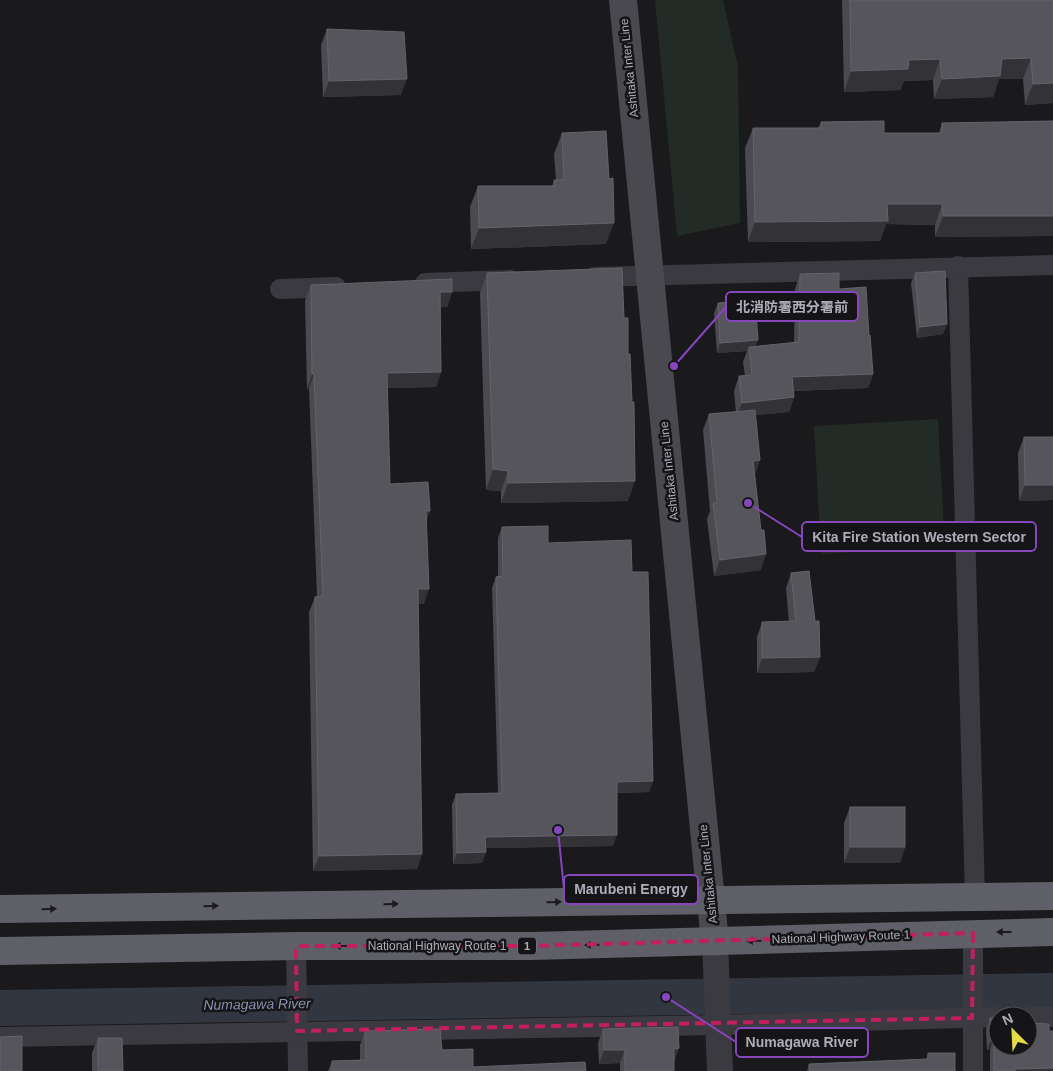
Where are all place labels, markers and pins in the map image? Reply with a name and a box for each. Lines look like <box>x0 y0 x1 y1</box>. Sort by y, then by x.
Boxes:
callout: 北消防署西分署前 <box>726 292 858 321</box>
callout: Kita Fire Station Western Sector <box>802 522 1036 551</box>
callout: Marubeni Energy <box>564 875 698 904</box>
callout: Numagawa River <box>736 1028 868 1057</box>

